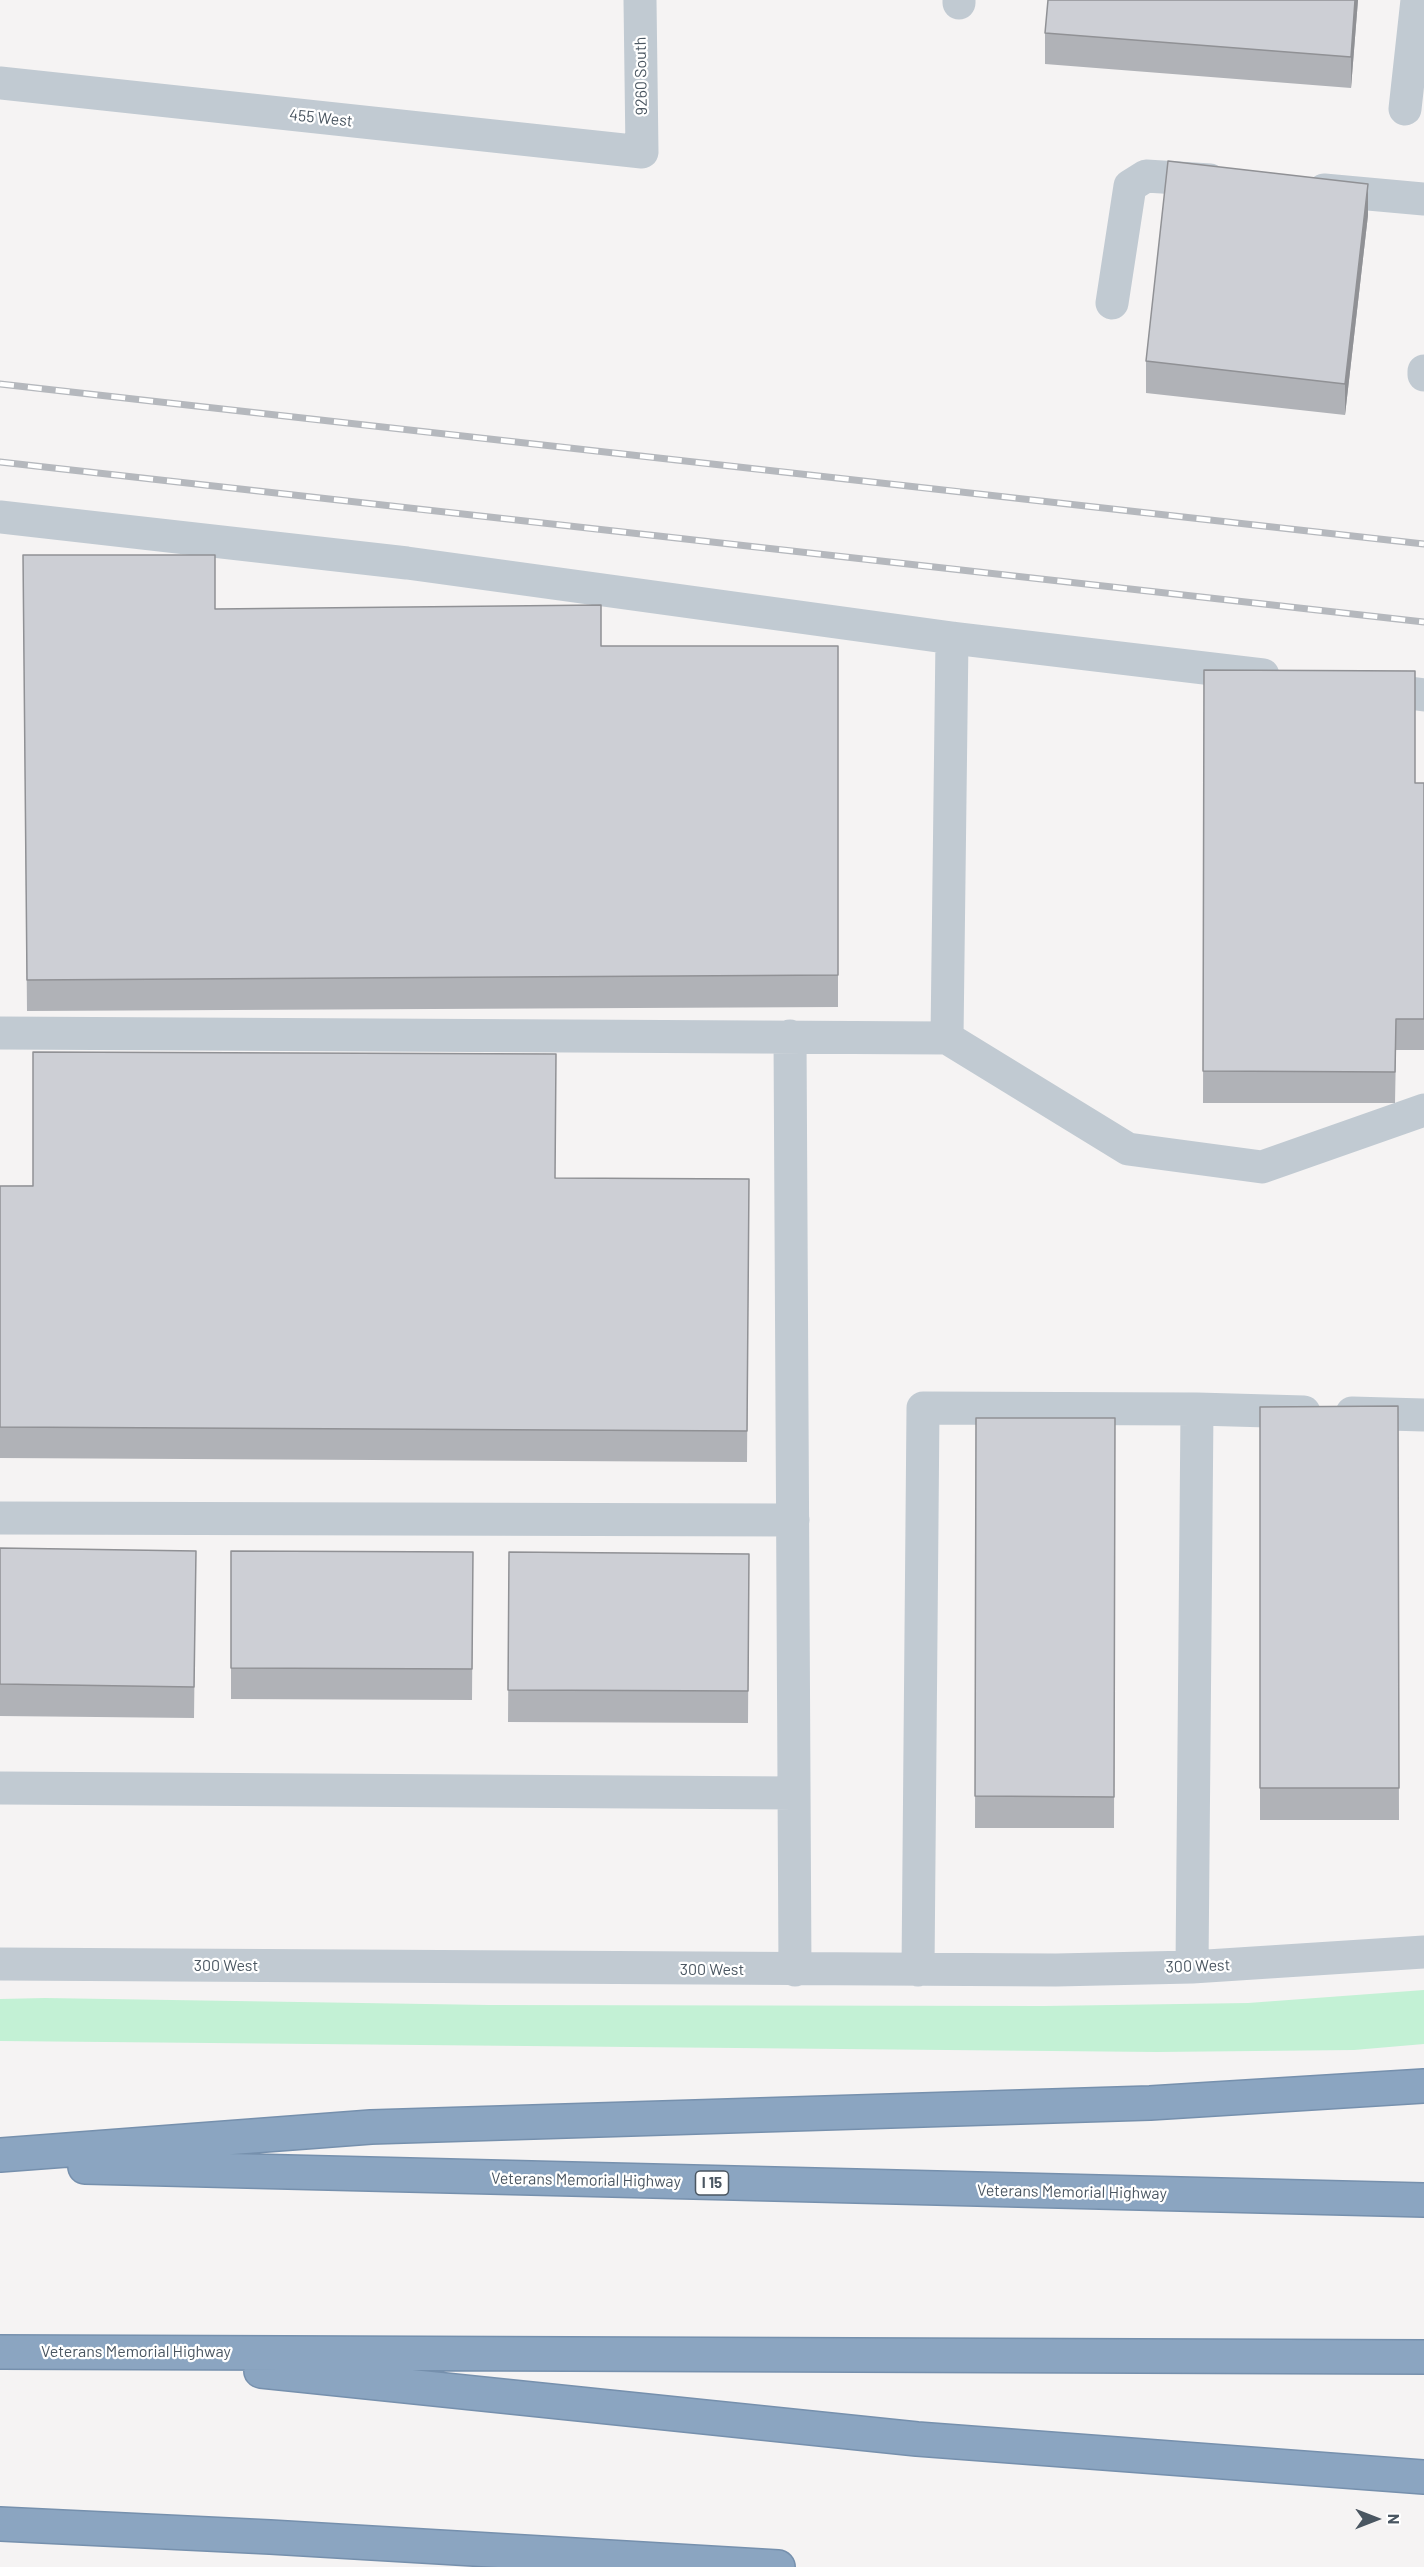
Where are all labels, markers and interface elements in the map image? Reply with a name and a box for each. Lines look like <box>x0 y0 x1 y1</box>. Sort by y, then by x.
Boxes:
street label: 9260 South <box>631 37 651 115</box>
street label: 455 West <box>288 105 354 131</box>
street label: 300 West <box>1165 1955 1231 1977</box>
street label: 300 West <box>194 1956 258 1976</box>
street label: 300 West <box>680 1960 744 1980</box>
street label: Veterans Memorial Highway <box>491 2169 681 2191</box>
road number: I 15 <box>696 2171 728 2195</box>
street label: Veterans Memorial Highway <box>977 2181 1167 2203</box>
street label: Veterans Memorial Highway <box>41 2342 231 2362</box>
north arrow <box>1346 2489 1406 2549</box>
text: N <box>1385 2514 1404 2524</box>

